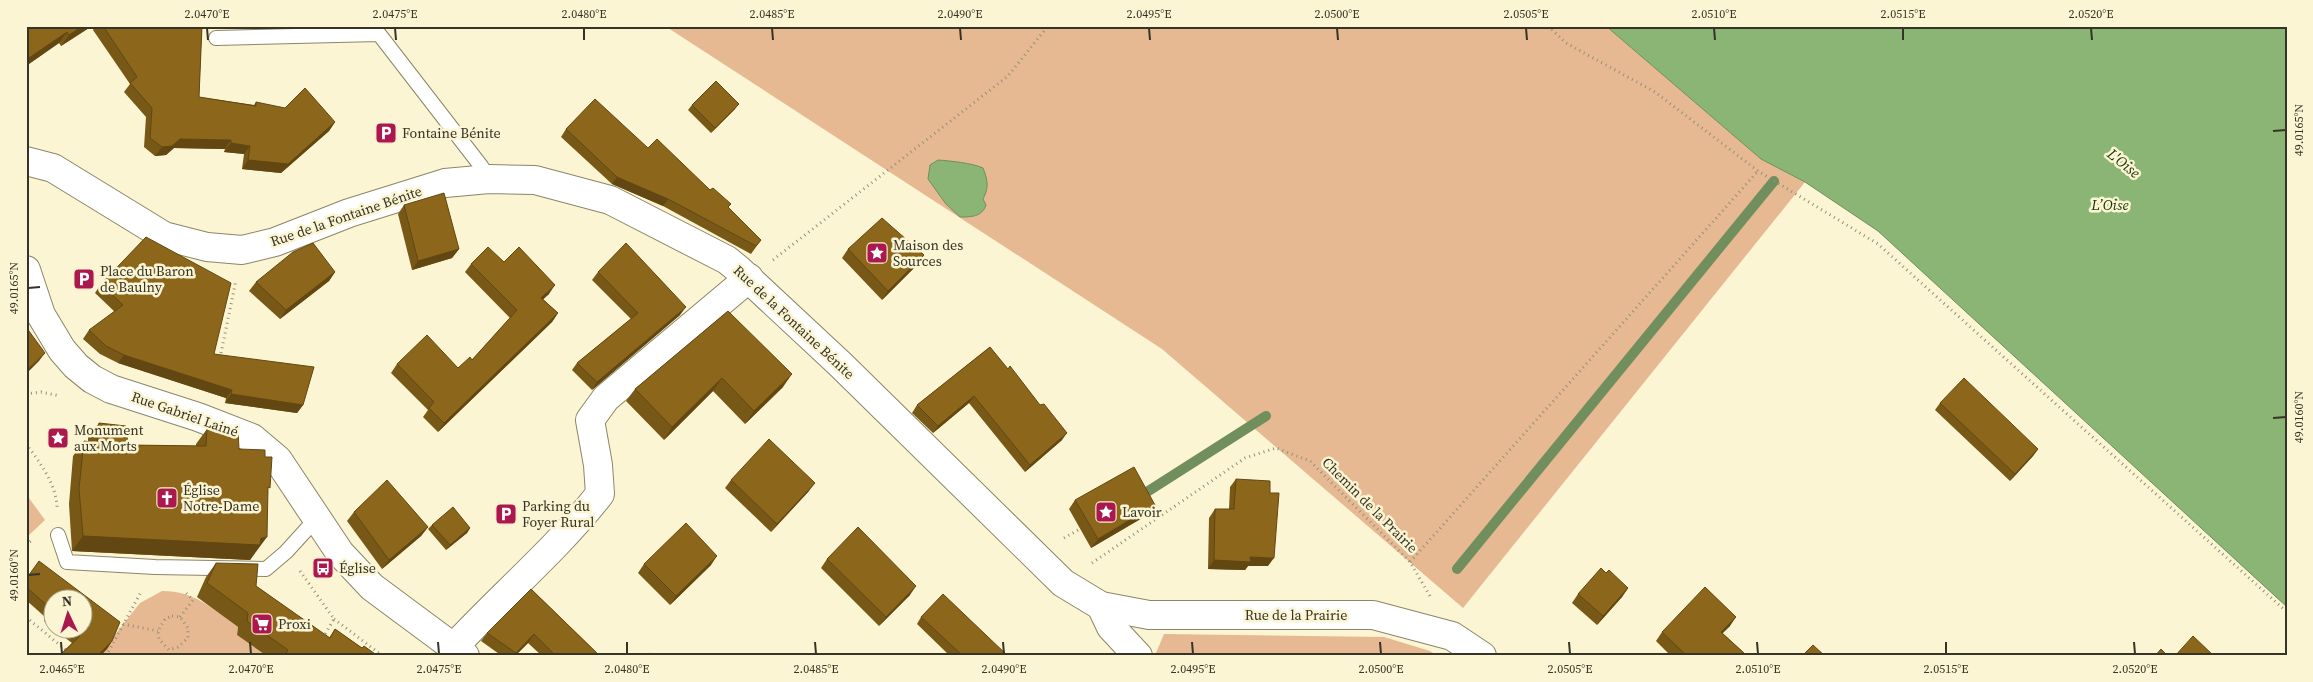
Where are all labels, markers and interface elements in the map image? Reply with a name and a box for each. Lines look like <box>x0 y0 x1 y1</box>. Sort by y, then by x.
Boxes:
text: 2.0470°E <box>185 6 229 22</box>
text: 2.0475°E <box>373 6 417 22</box>
text: 2.0480°E <box>562 6 606 22</box>
text: 2.0485°E <box>750 6 794 22</box>
text: 2.0490°E <box>938 6 982 22</box>
text: 2.0495°E <box>1127 6 1171 22</box>
text: 2.0500°E <box>1315 6 1359 22</box>
text: 2.0505°E <box>1504 6 1548 22</box>
text: 2.0510°E <box>1692 6 1736 22</box>
text: 2.0515°E <box>1881 6 1925 22</box>
text: 2.0520°E <box>2069 6 2113 22</box>
text: 49.0165°N <box>2291 104 2307 156</box>
parking icon: Fontaine Bénite <box>374 121 398 145</box>
place label: Fontaine Bénite <box>402 123 501 143</box>
water label: L'Oise <box>2102 143 2145 183</box>
street label: Rue de la Fontaine Bénite <box>268 181 424 251</box>
water label: L’Oise <box>2090 194 2129 215</box>
place label: Maison des Sources <box>893 235 963 271</box>
place icon: Maison des Sources <box>865 241 889 265</box>
place label: Place du Baron de Baulny <box>100 261 194 297</box>
street label: Rue de la Fontaine Bénite <box>729 261 859 383</box>
text: 49.0165°N <box>6 262 22 314</box>
parking icon: Place du Baron de Baulny <box>72 267 96 291</box>
street label: Rue Gabriel Lainé <box>129 386 241 442</box>
text: 49.0160°N <box>2291 391 2307 443</box>
place label: Monument aux Morts <box>74 420 144 456</box>
place icon: Monument aux Morts <box>46 426 70 450</box>
street label: Chemin de la Prairie <box>1318 453 1422 557</box>
place label: Église Notre-Dame <box>183 480 259 516</box>
church icon: Église Notre-Dame <box>155 486 179 510</box>
place label: Parking du Foyer Rural <box>522 496 594 532</box>
place icon: Lavoir <box>1094 500 1118 524</box>
parking icon: Parking du Foyer Rural <box>494 502 518 526</box>
place label: Lavoir <box>1122 502 1162 522</box>
text: 49.0160°N <box>6 549 22 601</box>
bus stop icon: Église <box>311 556 335 580</box>
place label: Église <box>339 558 376 578</box>
north arrow <box>42 590 92 640</box>
text: N <box>61 591 73 611</box>
street label: Rue de la Prairie <box>1245 605 1347 625</box>
supermarket icon: Proxi <box>250 612 274 636</box>
place label: Proxi <box>278 614 311 634</box>
text: 2.0465°E <box>40 661 84 677</box>
text: 2.0470°E <box>229 661 273 677</box>
text: 2.0475°E <box>417 661 461 677</box>
text: 2.0480°E <box>605 661 649 677</box>
text: 2.0485°E <box>794 661 838 677</box>
text: 2.0490°E <box>982 661 1026 677</box>
text: 2.0495°E <box>1171 661 1215 677</box>
text: 2.0500°E <box>1359 661 1403 677</box>
text: 2.0505°E <box>1548 661 1592 677</box>
text: 2.0510°E <box>1736 661 1780 677</box>
text: 2.0515°E <box>1924 661 1968 677</box>
text: 2.0520°E <box>2113 661 2157 677</box>

